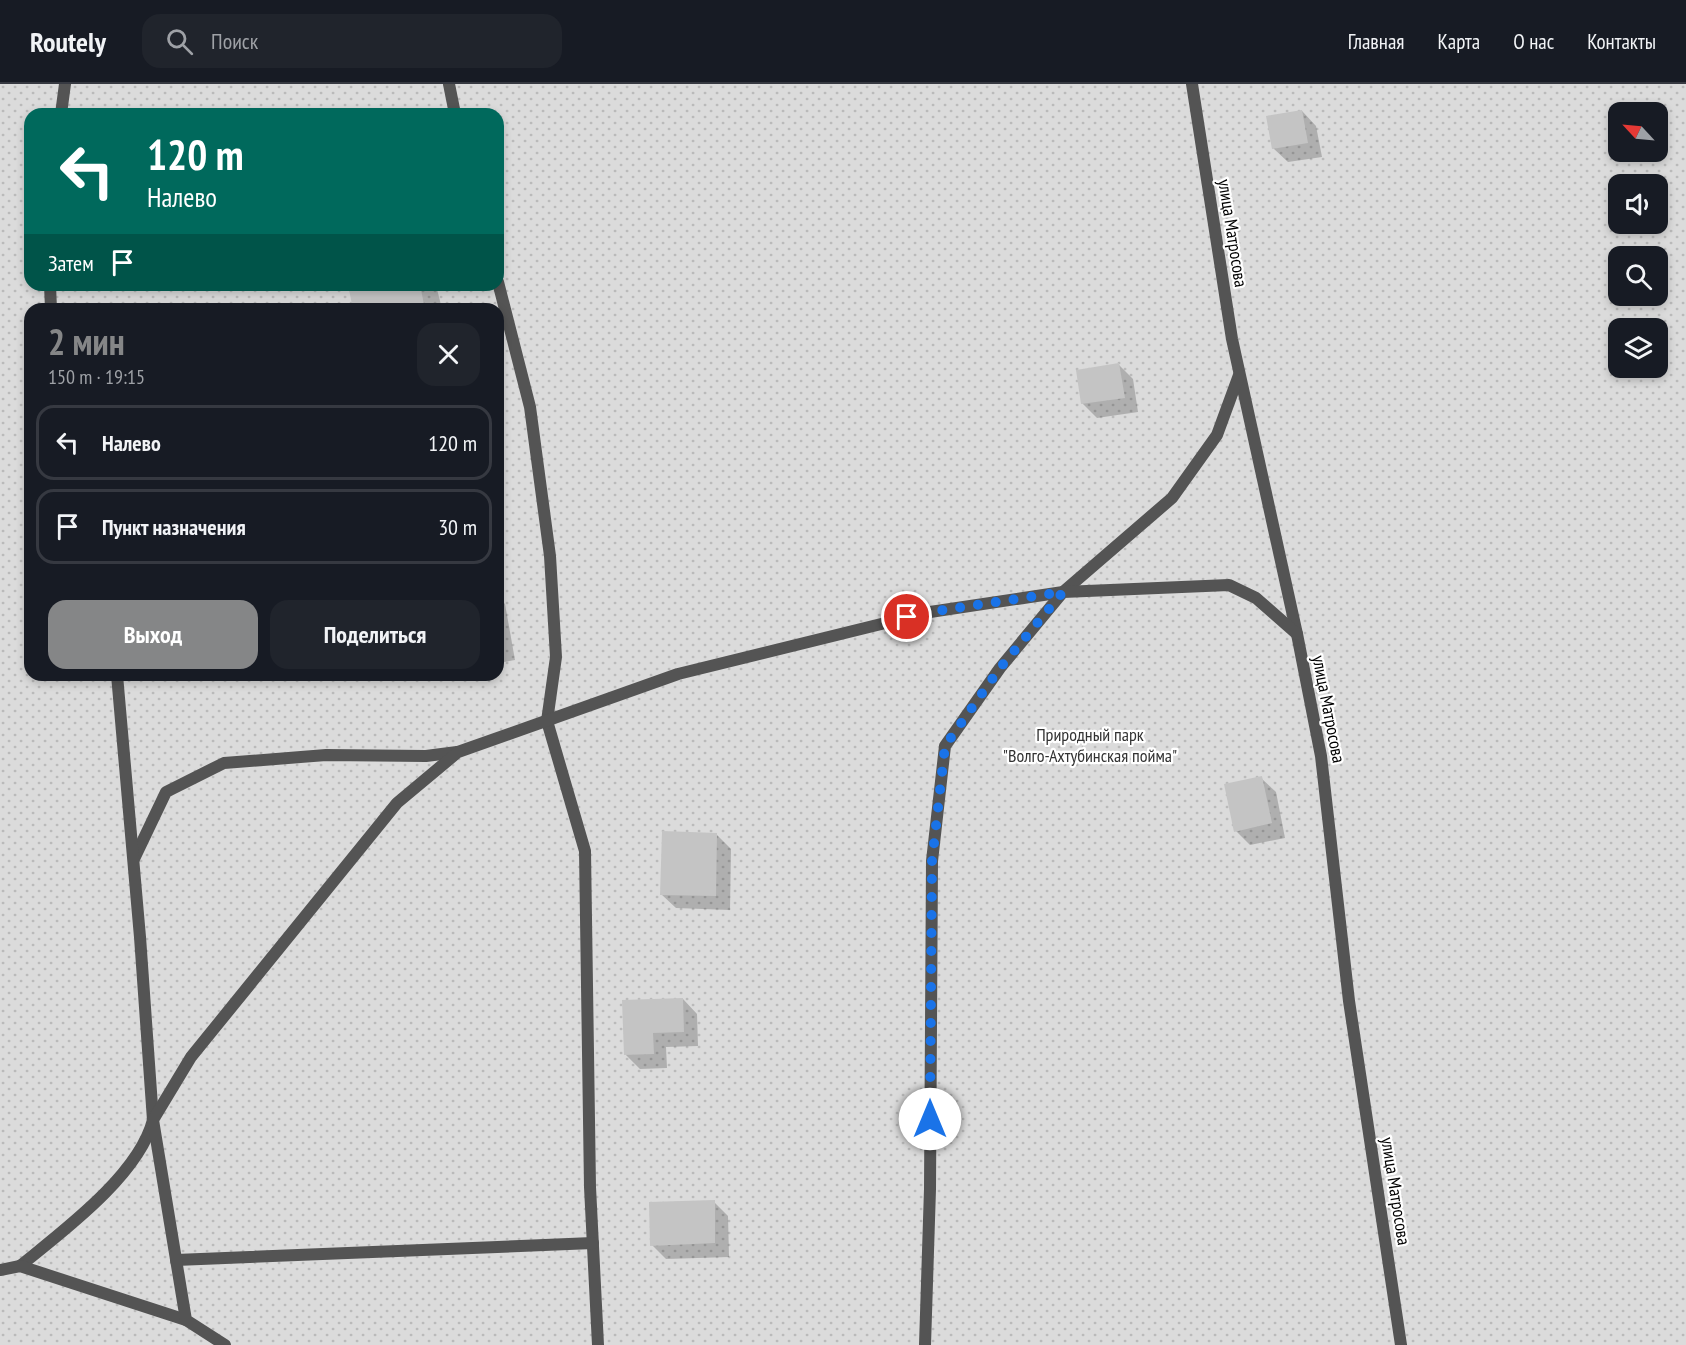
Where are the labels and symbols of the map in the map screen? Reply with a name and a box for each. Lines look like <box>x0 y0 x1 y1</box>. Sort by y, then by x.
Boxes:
north arrow <box>1608 102 1668 162</box>
street label: улица Матросова <box>1213 177 1253 289</box>
pin <box>881 591 932 642</box>
street label: улица Матросова <box>1307 653 1351 765</box>
park label: Природный парк "Волго-Ахтубинская пойма" <box>1003 723 1177 767</box>
position arrow <box>898 1087 962 1151</box>
street label: улица Матросова <box>1376 1135 1416 1247</box>

